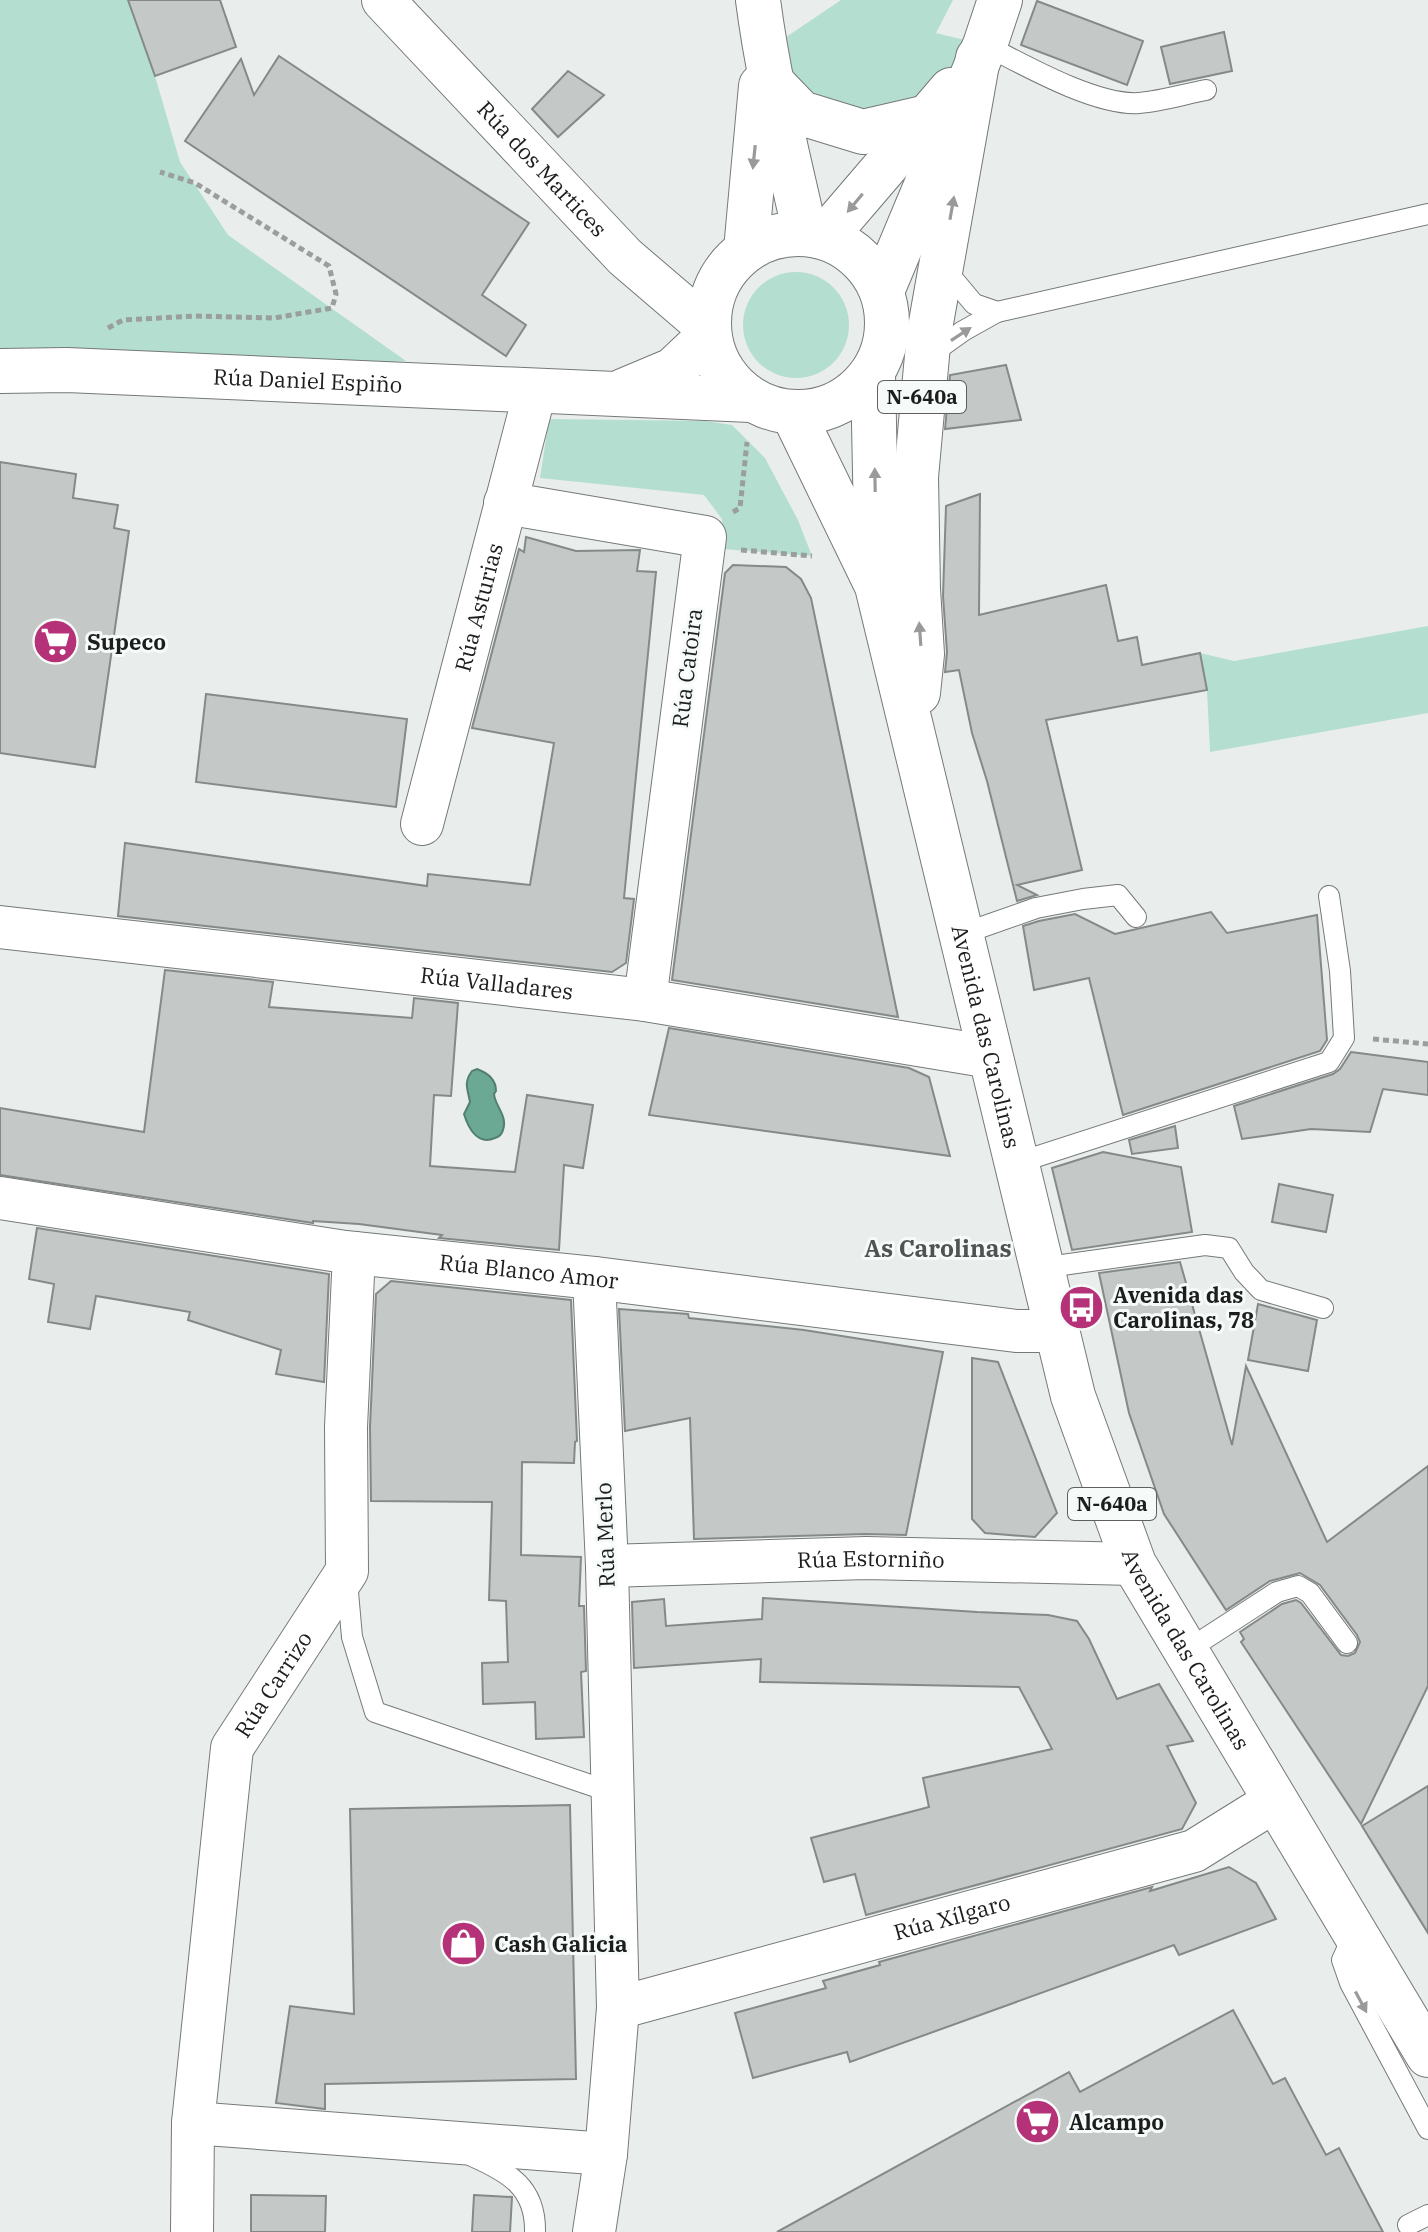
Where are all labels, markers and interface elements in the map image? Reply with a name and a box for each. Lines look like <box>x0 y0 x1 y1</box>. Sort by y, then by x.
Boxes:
street label: Rúa dos Martices <box>471 94 614 243</box>
one-way arrow <box>747 145 760 170</box>
one-way arrow <box>847 192 864 212</box>
one-way arrow <box>946 196 958 221</box>
one-way arrow <box>950 326 971 341</box>
street label: Rúa Daniel Espiño <box>213 361 403 399</box>
road number: N-640a <box>878 381 966 413</box>
one-way arrow <box>869 467 881 492</box>
street label: Rúa Asturias <box>447 540 509 675</box>
street label: Rúa Catoira <box>665 607 708 729</box>
supermarket icon: Supeco <box>32 618 80 666</box>
one-way arrow <box>914 621 927 646</box>
place label: Supeco <box>87 627 166 656</box>
street label: Avenida das Carolinas <box>945 922 1028 1151</box>
street label: Rúa Valladares <box>419 960 575 1006</box>
district label: As Carolinas <box>864 1232 1012 1264</box>
street label: Rúa Blanco Amor <box>438 1247 620 1295</box>
place label: Avenida das Carolinas, 78 <box>1113 1280 1254 1334</box>
bus stop icon: Avenida das Carolinas, 78 <box>1058 1284 1106 1332</box>
street label: Rúa Merlo <box>588 1482 621 1588</box>
road number: N-640a <box>1068 1488 1156 1520</box>
street label: Rúa Estorniño <box>797 1543 945 1574</box>
street label: Avenida das Carolinas <box>1116 1545 1257 1755</box>
street label: Rúa Carrizo <box>228 1625 318 1743</box>
street label: Rúa Xílgaro <box>890 1887 1013 1946</box>
shop icon: Cash Galicia <box>439 1920 487 1968</box>
place label: Cash Galicia <box>494 1929 628 1958</box>
one-way arrow <box>1353 1991 1367 2013</box>
supermarket icon: Alcampo <box>1014 2098 1062 2146</box>
place label: Alcampo <box>1069 2107 1164 2136</box>

